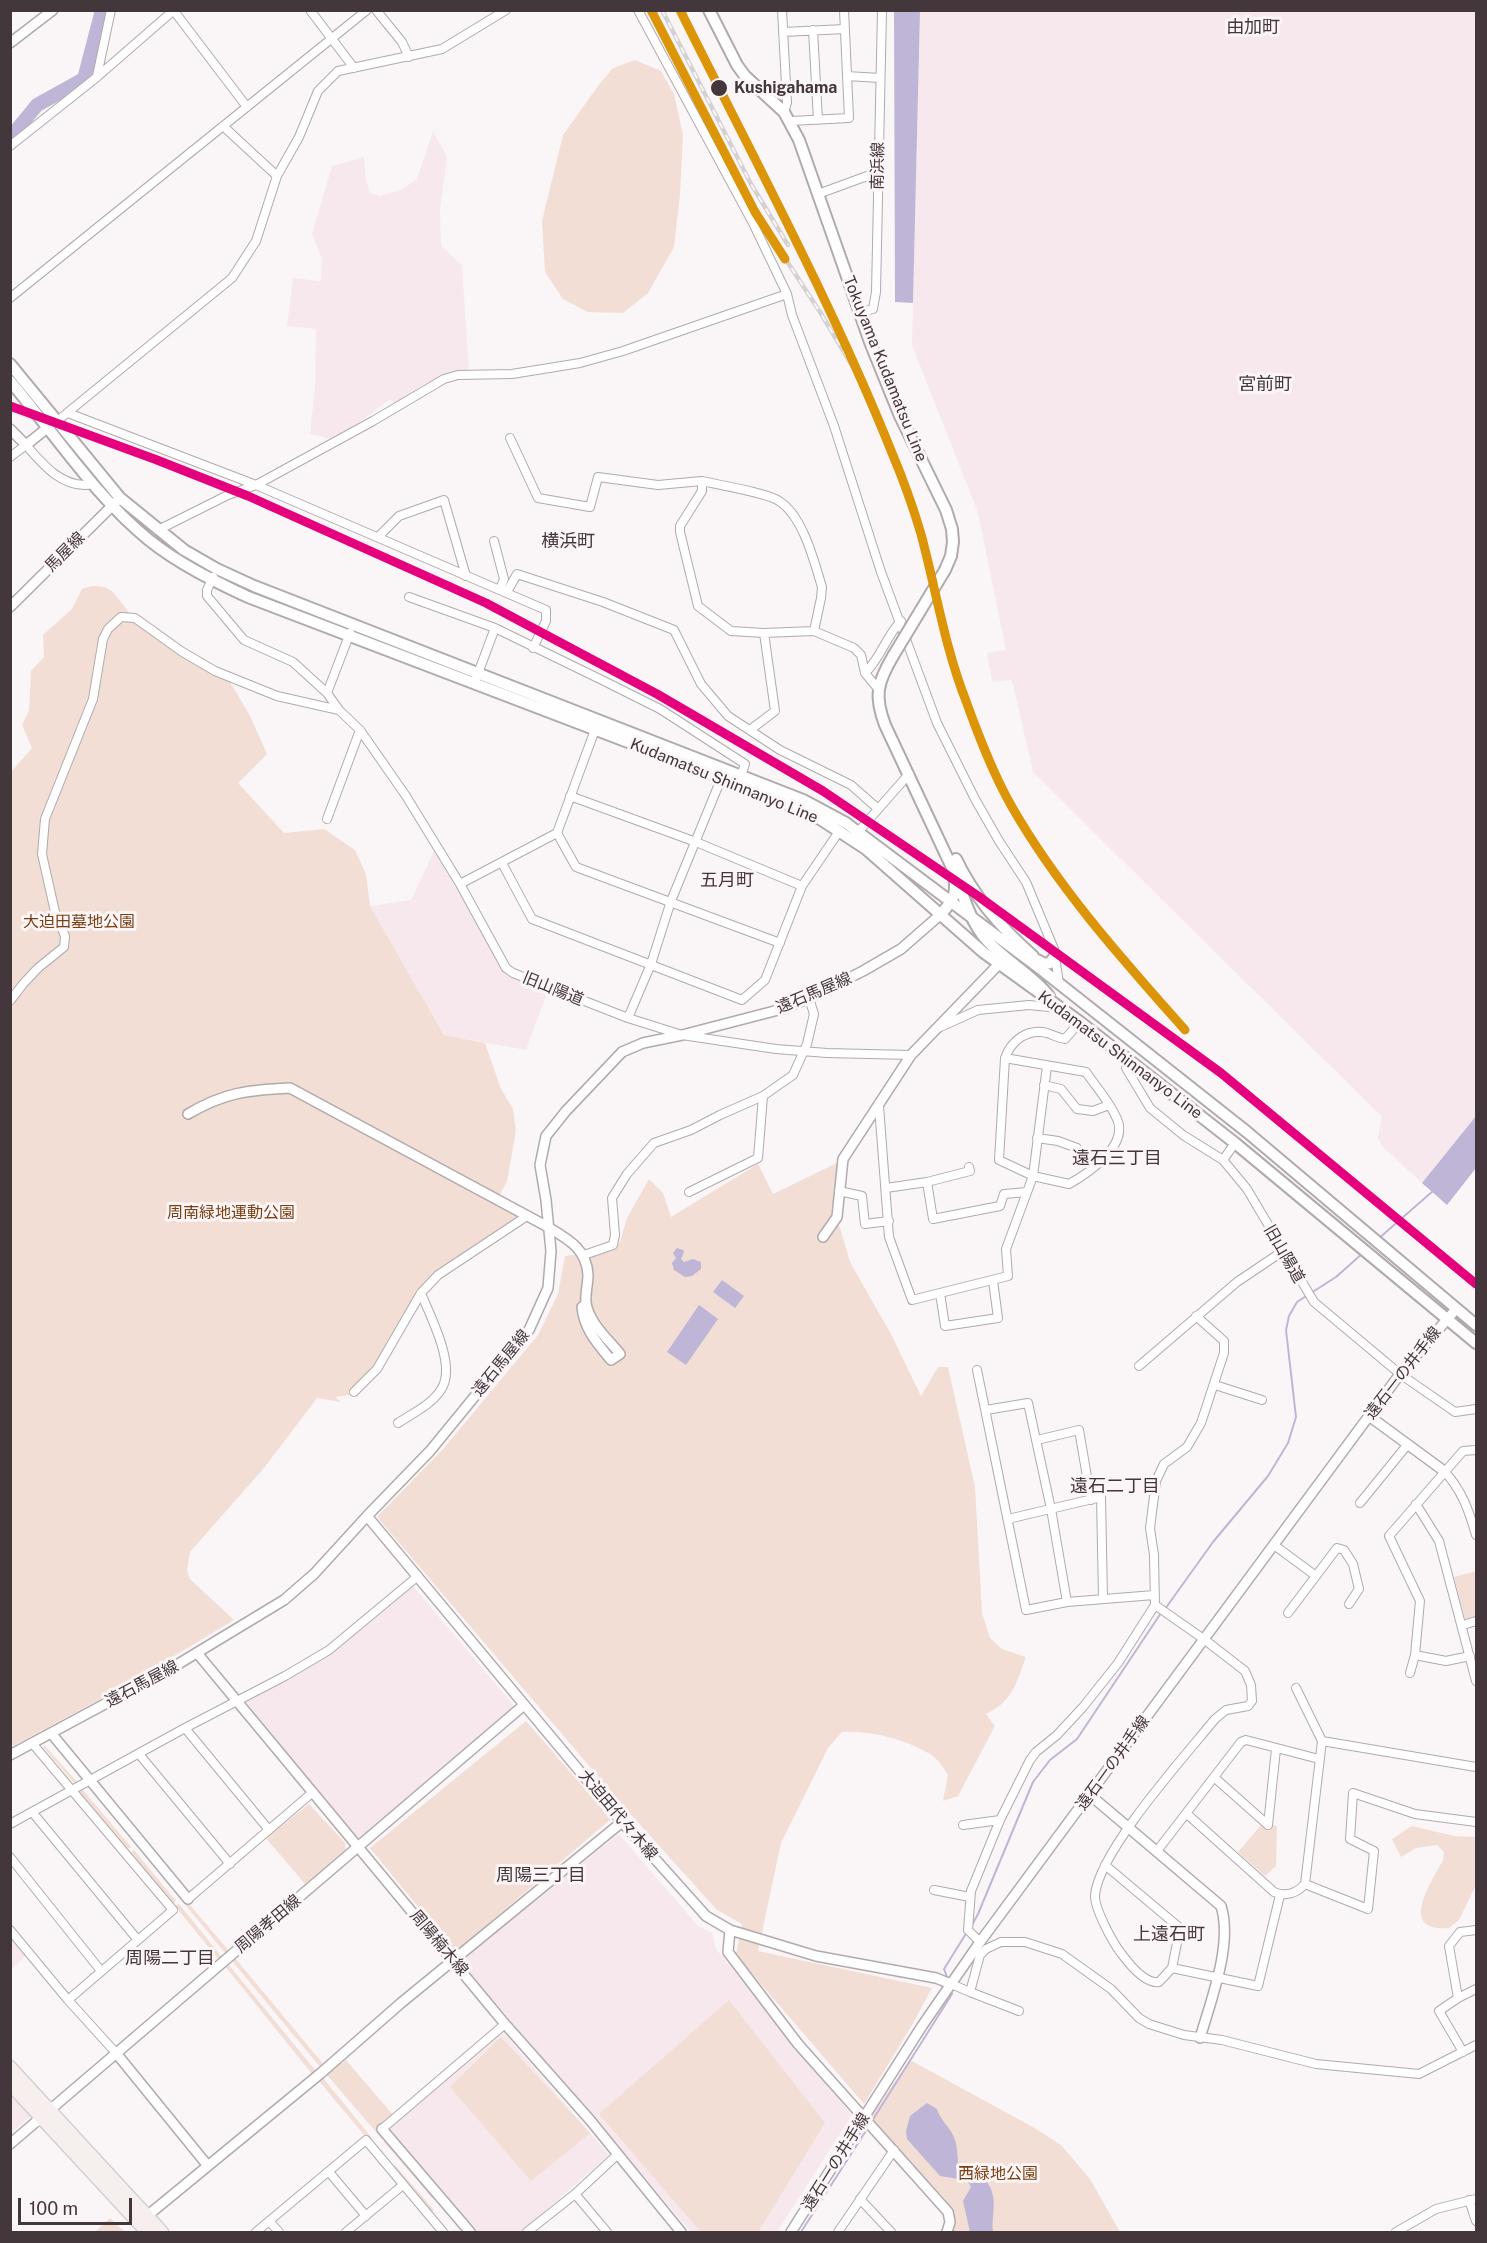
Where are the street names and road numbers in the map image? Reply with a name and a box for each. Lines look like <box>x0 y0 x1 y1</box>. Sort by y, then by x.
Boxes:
street label: 南浜線 <box>868 142 888 190</box>
street label: Tokuyama Kudamatsu Line <box>839 273 931 465</box>
street label: 馬屋線 <box>41 528 89 576</box>
street label: Kudamatsu Shinnanyo Line <box>627 734 821 828</box>
street label: 旧山陽道 <box>520 968 586 1010</box>
street label: 遠石馬屋線 <box>773 969 855 1017</box>
street label: Kudamatsu Shinnanyo Line <box>1034 987 1206 1123</box>
street label: 旧山陽道 <box>1260 1221 1308 1287</box>
street label: 遠石一の井手線 <box>1361 1323 1445 1423</box>
street label: 遠石馬屋線 <box>468 1326 534 1400</box>
street label: 遠石馬屋線 <box>102 1657 182 1711</box>
street label: 遠石一の井手線 <box>1072 1712 1154 1814</box>
street label: 大迫田代々木線 <box>575 1766 661 1864</box>
street label: 周陽孝田線 <box>231 1891 305 1957</box>
street label: 周陽楠木線 <box>406 1906 472 1980</box>
street label: 遠石一の井手線 <box>798 2109 874 2215</box>

